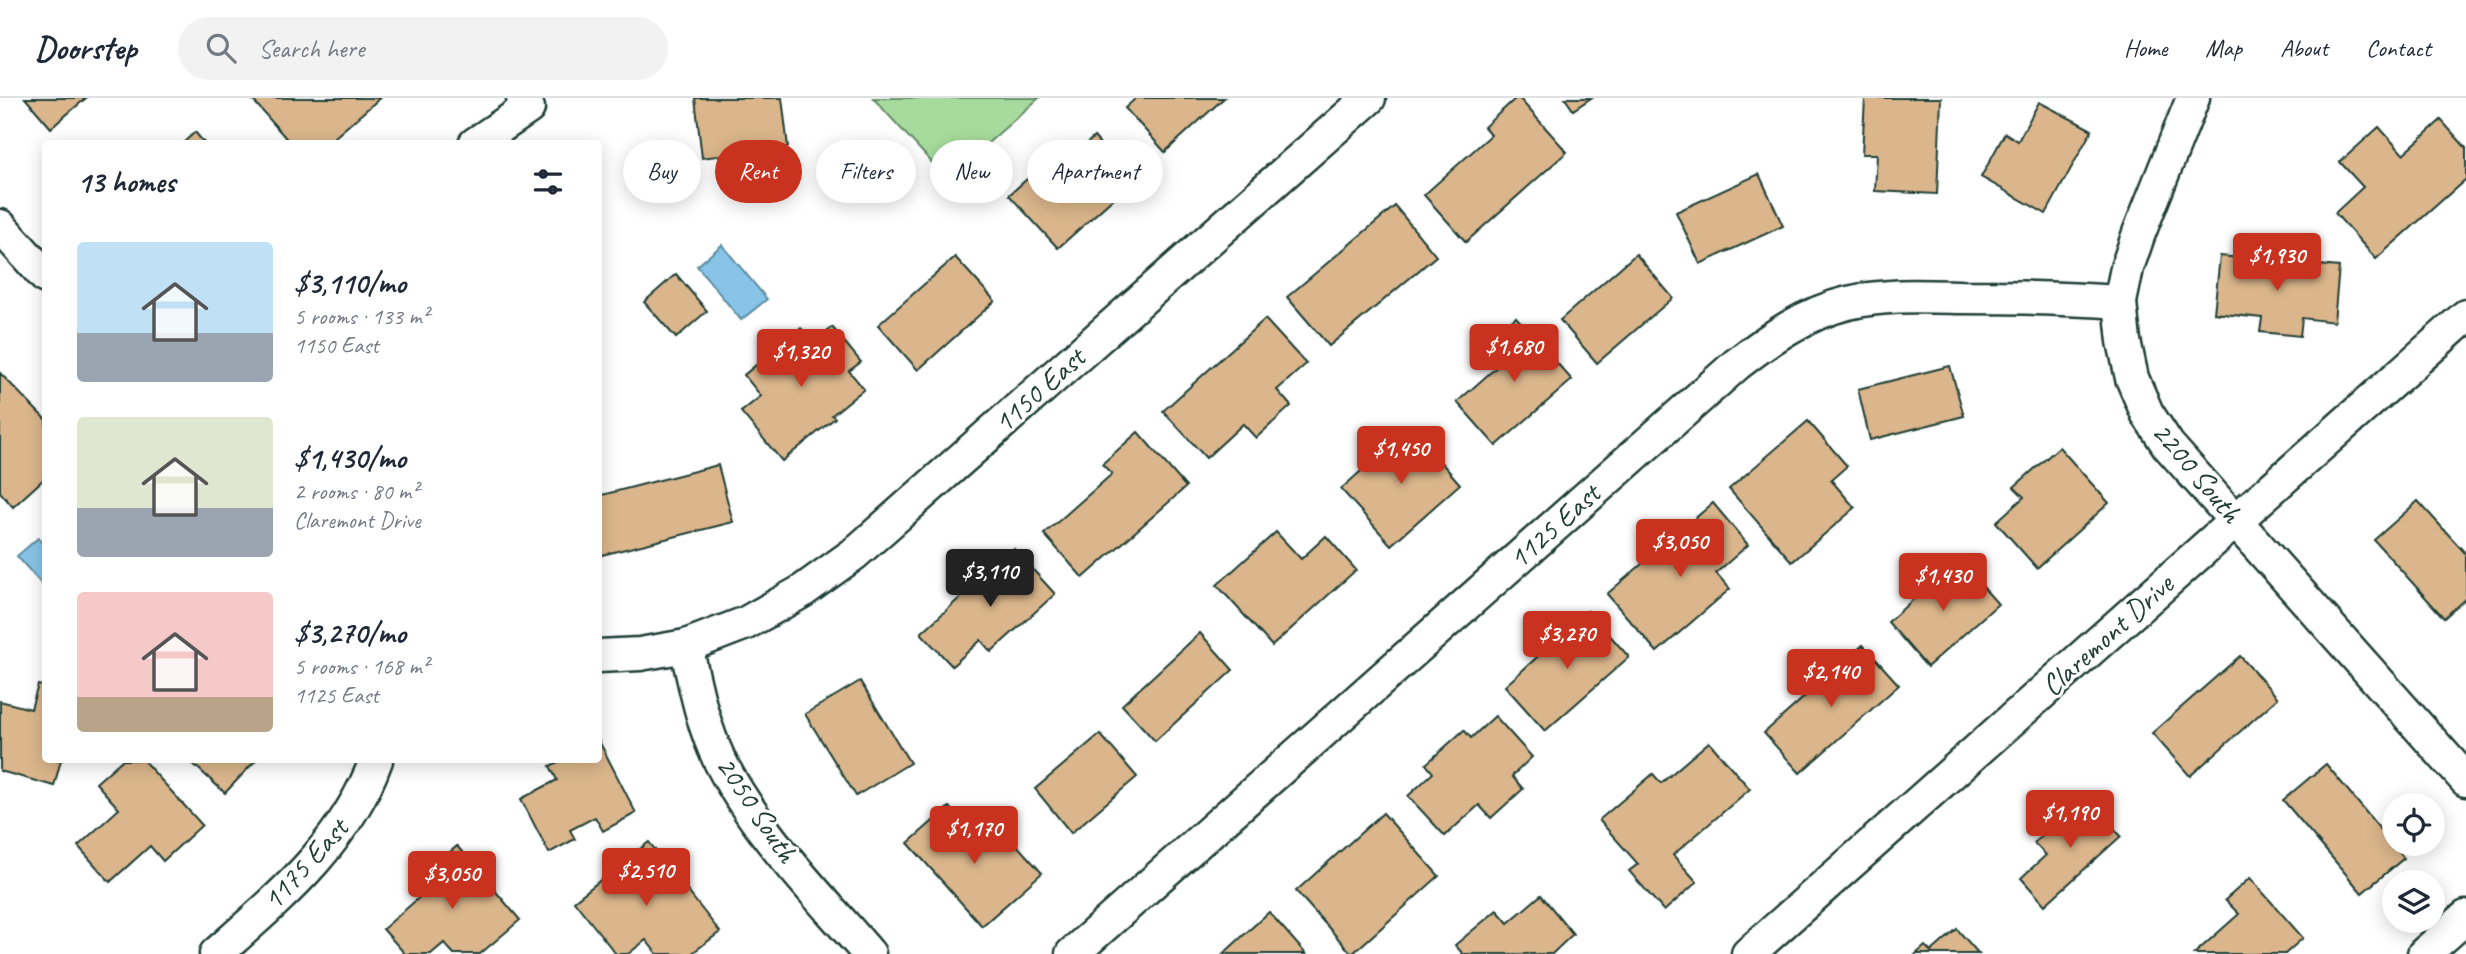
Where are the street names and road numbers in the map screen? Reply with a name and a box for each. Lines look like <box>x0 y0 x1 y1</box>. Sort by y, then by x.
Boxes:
street label: 1150 East <box>985 337 1095 441</box>
street label: 2200 South <box>2144 414 2251 532</box>
street label: 1125 East <box>1500 473 1610 577</box>
street label: Claremont Drive <box>2033 564 2183 704</box>
street label: 2050 South <box>707 748 807 871</box>
street label: 1175 East <box>254 808 358 918</box>

